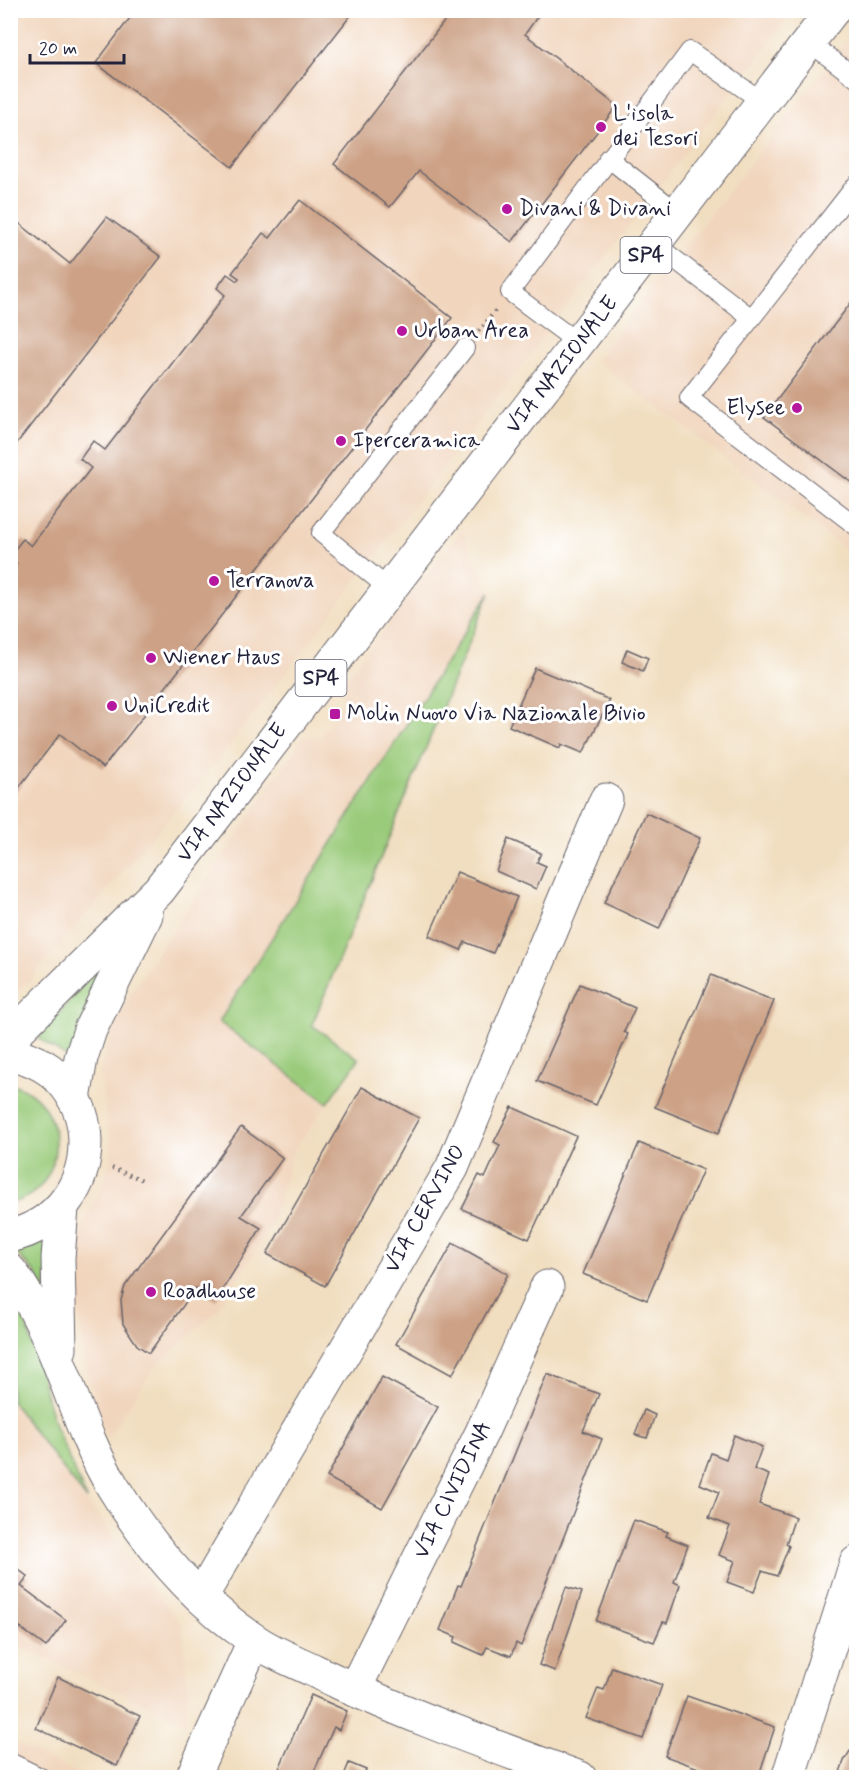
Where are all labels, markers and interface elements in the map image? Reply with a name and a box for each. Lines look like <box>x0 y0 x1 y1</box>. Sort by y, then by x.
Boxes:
scale bar <box>30 27 124 65</box>
text: 20 m <box>39 37 77 61</box>
place label: L'isola dei Tesori <box>613 100 698 153</box>
marker: L'isola dei Tesori <box>594 120 608 134</box>
place label: Divani & Divani <box>519 195 671 223</box>
marker: Divani & Divani <box>500 202 514 216</box>
road number: SP4 <box>620 237 672 273</box>
street label: VIA NAZIONALE <box>499 290 625 440</box>
place label: Urban Area <box>414 317 529 345</box>
marker: Urban Area <box>395 324 409 338</box>
place label: Elysee <box>727 394 785 422</box>
marker: Elysee <box>790 401 804 415</box>
place label: Iperceramica <box>353 427 481 455</box>
marker: Iperceramica <box>334 434 348 448</box>
place label: Terranova <box>226 567 315 595</box>
marker: Terranova <box>207 574 221 588</box>
place label: Wiener Haus <box>163 644 281 672</box>
marker: Wiener Haus <box>144 651 158 665</box>
road number: SP4 <box>296 660 346 696</box>
place label: UniCredit <box>124 692 210 720</box>
marker: UniCredit <box>105 699 119 713</box>
place label: Molin Nuovo Via Nazionale Bivio <box>347 700 646 728</box>
marker: Molin Nuovo Via Nazionale Bivio <box>328 707 342 721</box>
street label: VIA NAZIONALE <box>170 718 294 868</box>
street label: VIA CERVINO <box>378 1140 472 1278</box>
place label: Roadhouse <box>163 1278 256 1306</box>
marker: Roadhouse <box>144 1285 158 1299</box>
street label: VIA CIVIDINA <box>408 1417 498 1563</box>

